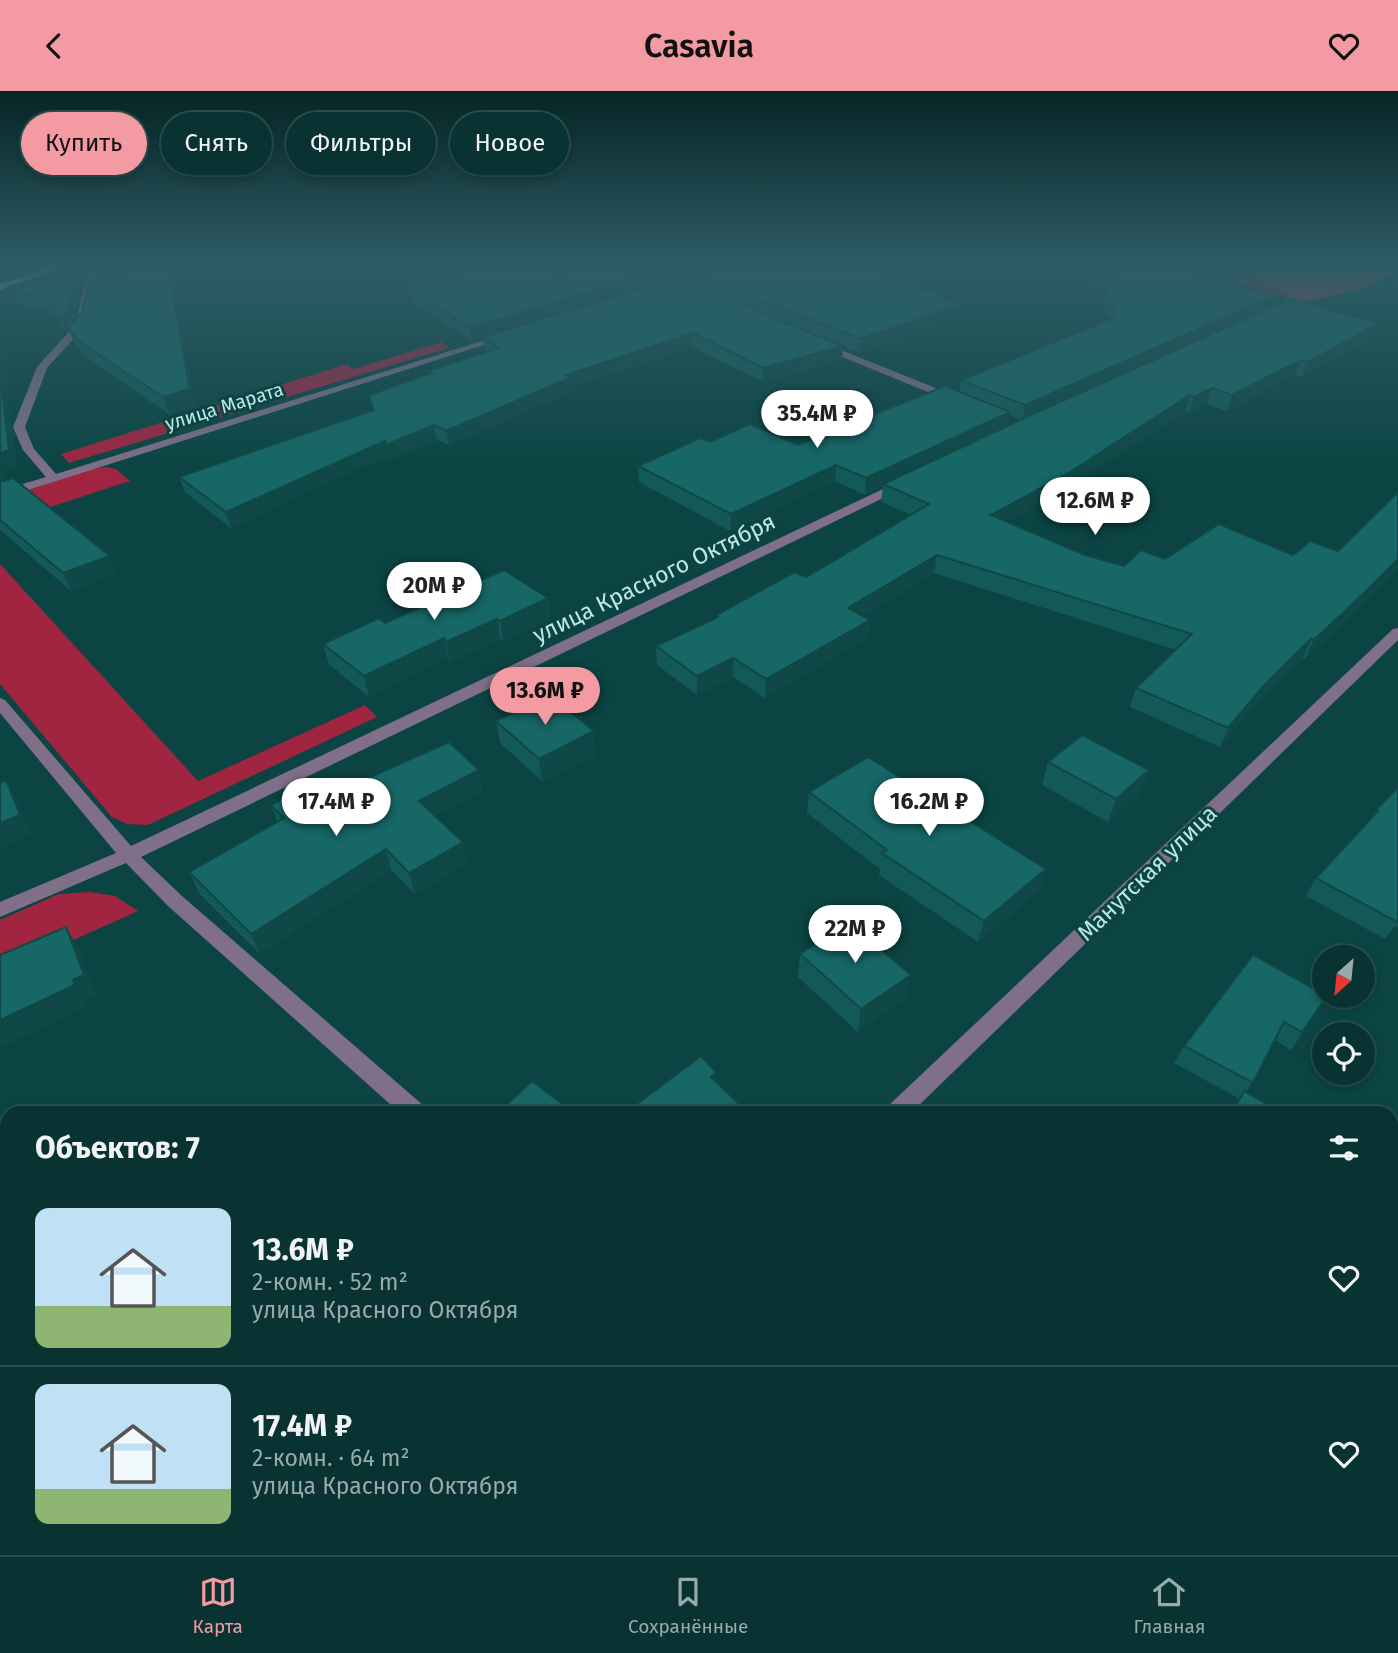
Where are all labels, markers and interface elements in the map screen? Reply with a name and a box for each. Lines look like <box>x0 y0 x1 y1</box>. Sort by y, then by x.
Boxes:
icon: back <box>35 27 73 65</box>
text: Casavia <box>644 27 754 65</box>
icon: heart <box>1325 27 1363 65</box>
chip: Купить <box>21 112 147 175</box>
chip: Снять <box>161 112 272 175</box>
chip: Фильтры <box>286 112 436 175</box>
chip: Новое <box>450 112 569 175</box>
street label: улица Марата <box>162 378 286 435</box>
pin: 35.4M ₽ <box>752 391 882 450</box>
text: 35.4M ₽ <box>777 399 857 427</box>
pin: 12.6M ₽ <box>1030 477 1160 537</box>
text: 12.6M ₽ <box>1056 486 1134 514</box>
street label: улица Красного Октября <box>528 507 780 649</box>
pin: 20M ₽ <box>385 563 483 622</box>
text: 20M ₽ <box>403 571 465 599</box>
pin: 13.6M ₽ <box>480 667 610 727</box>
text: 13.6M ₽ <box>506 676 584 704</box>
pin: 17.4M ₽ <box>271 779 401 838</box>
pin: 16.2M ₽ <box>864 779 994 838</box>
text: 17.4M ₽ <box>298 787 374 815</box>
text: 16.2M ₽ <box>890 787 968 815</box>
street label: Манутская улица <box>1071 799 1223 947</box>
pin: 22M ₽ <box>806 905 904 965</box>
text: 22M ₽ <box>825 914 886 942</box>
north arrow <box>1312 945 1376 1008</box>
map controls <box>1312 945 1375 1085</box>
button: locate <box>1312 1022 1375 1085</box>
icon: filters <box>1325 1129 1363 1167</box>
text: Объектов: 7 <box>35 1130 200 1166</box>
text: 13.6M ₽ <box>252 1232 354 1268</box>
icon: home <box>91 1236 175 1320</box>
icon: heart <box>1325 1259 1363 1297</box>
text: 2-комн. · 52 m² <box>252 1268 408 1296</box>
text: улица Красного Октября <box>252 1296 518 1324</box>
text: 17.4M ₽ <box>252 1408 352 1444</box>
icon: home <box>91 1412 175 1496</box>
icon: heart <box>1325 1435 1363 1473</box>
text: 2-комн. · 64 m² <box>252 1444 410 1472</box>
text: улица Красного Октября <box>252 1472 518 1500</box>
tab: Карта <box>193 1573 243 1638</box>
tab: Сохранённые <box>628 1573 748 1638</box>
tab: Главная <box>1134 1573 1205 1638</box>

